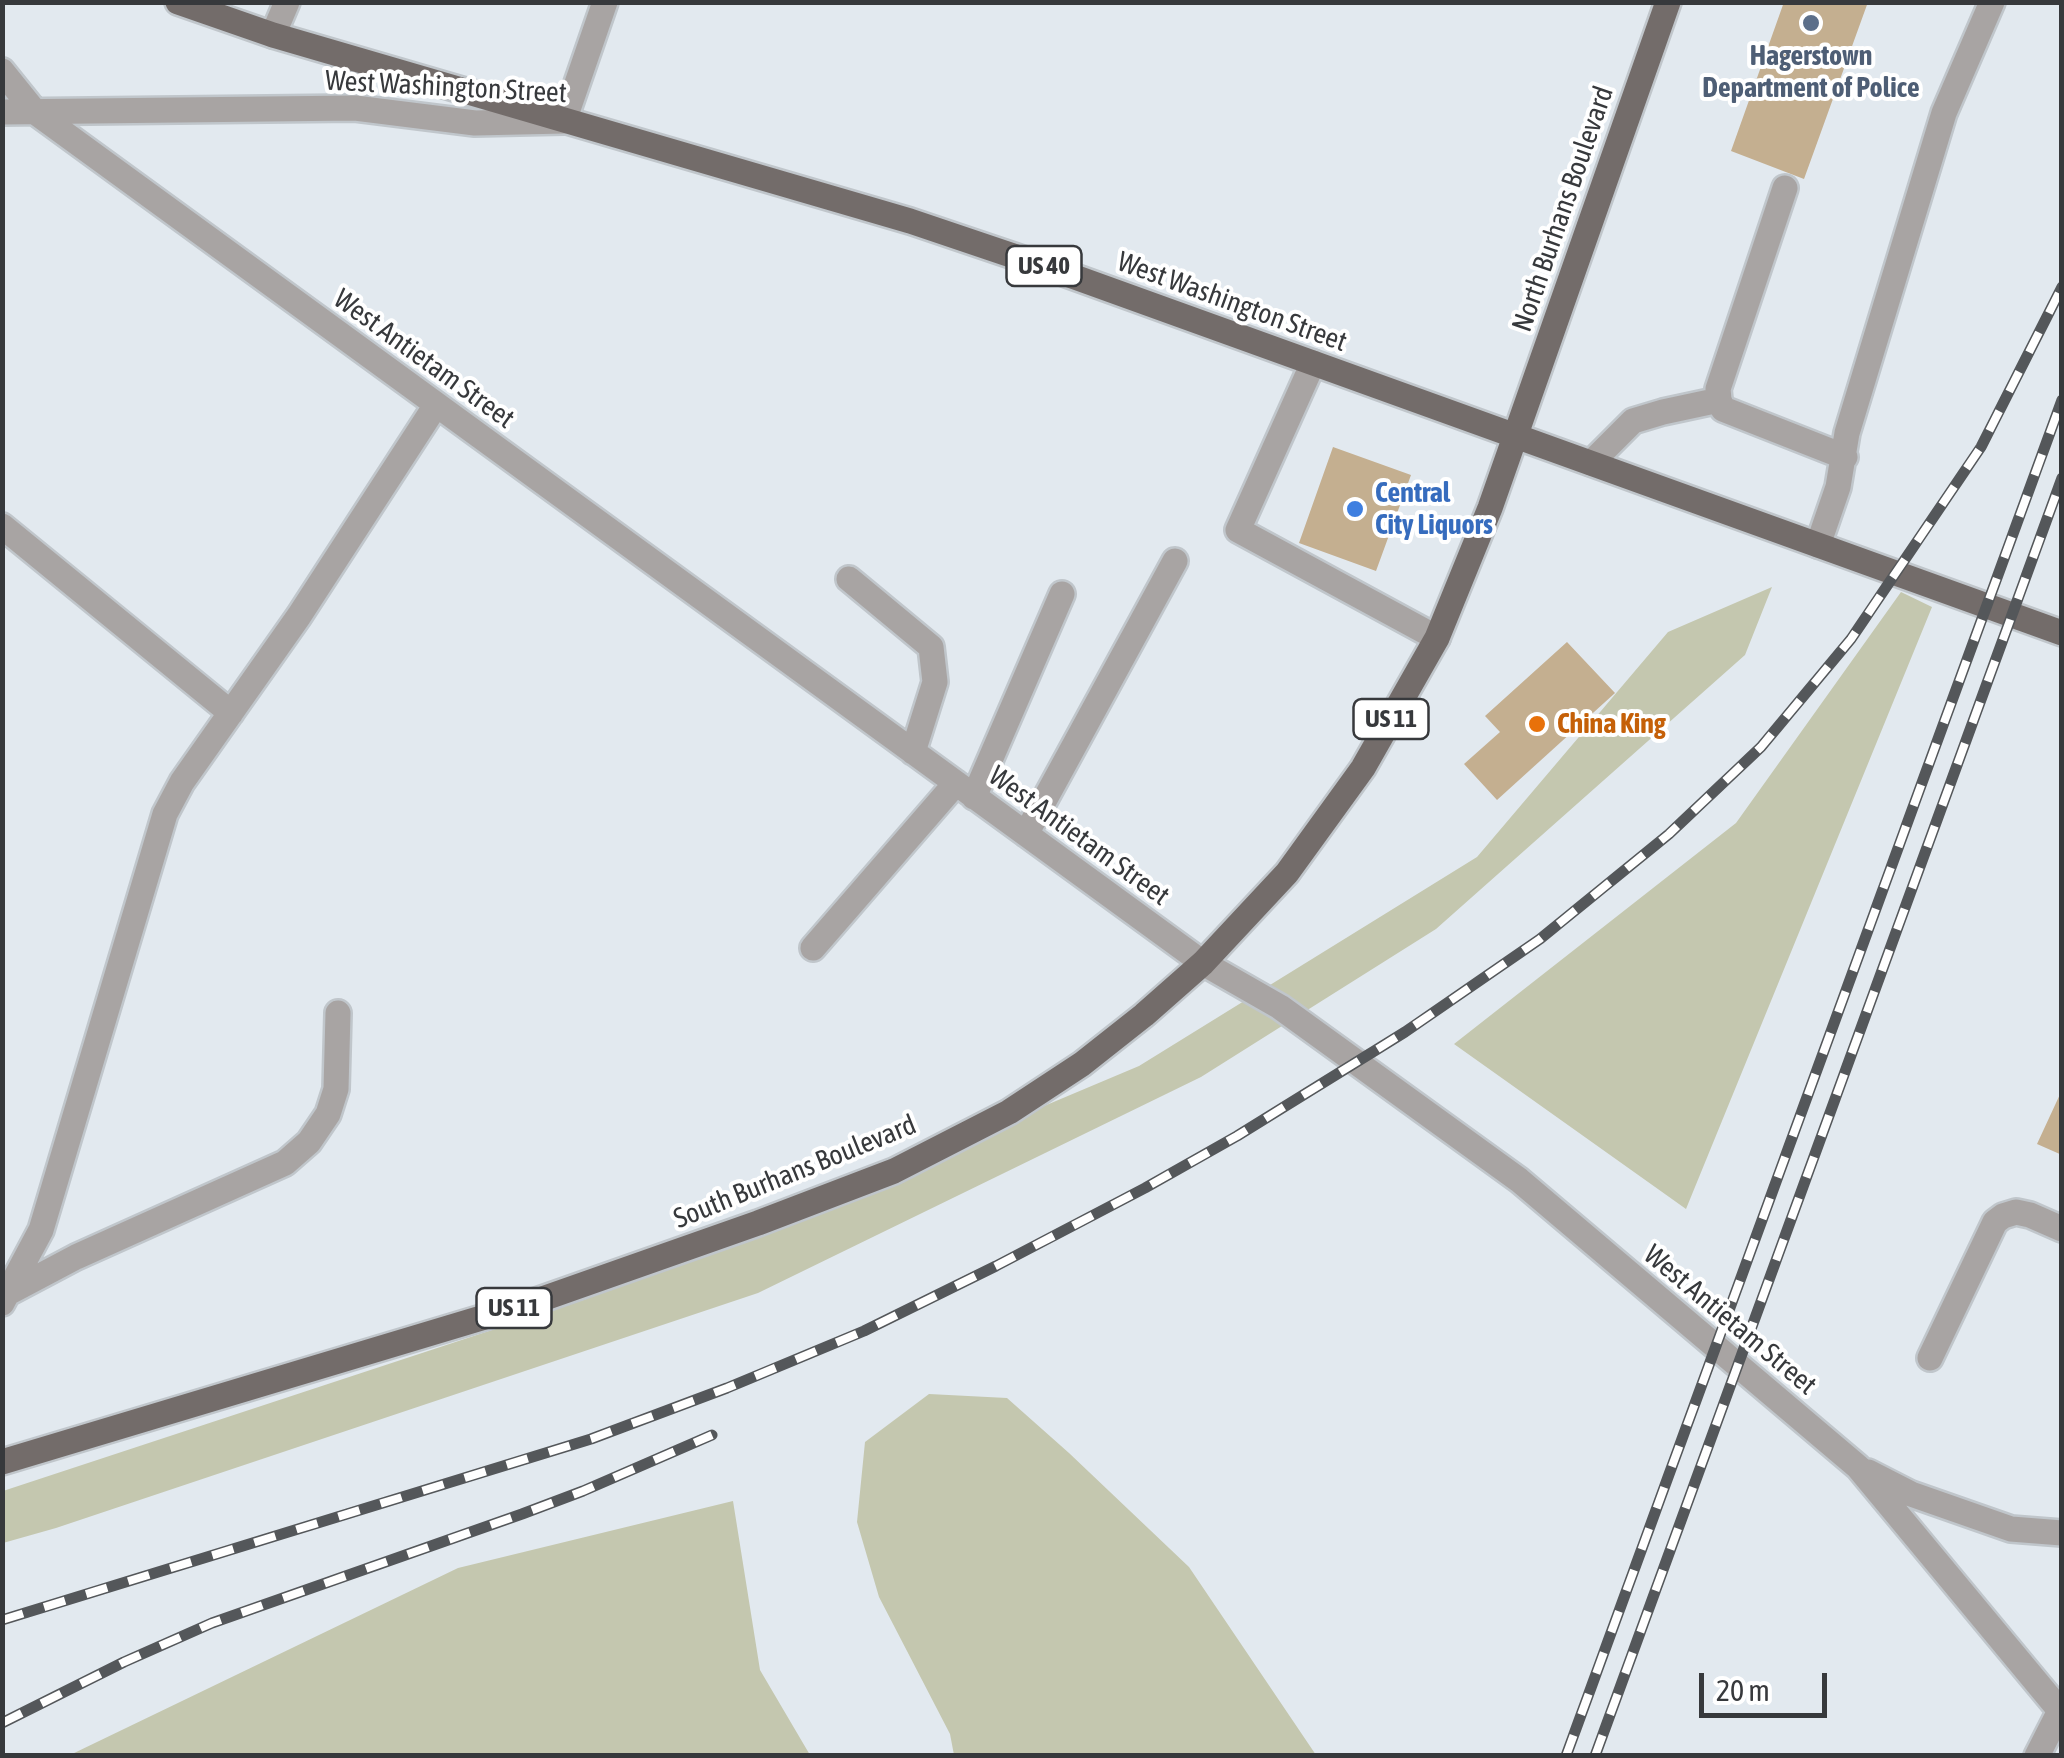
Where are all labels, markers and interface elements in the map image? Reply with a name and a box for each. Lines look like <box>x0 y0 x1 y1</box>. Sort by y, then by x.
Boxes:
marker: Hagerstown Department of Police <box>1800 12 1822 34</box>
place label: Hagerstown Department of Police <box>1702 39 1920 105</box>
street label: West Washington Street <box>324 64 568 110</box>
street label: North Burhans Boulevard <box>1505 82 1621 336</box>
street label: West Washington Street <box>1113 245 1351 359</box>
road number: US 40 <box>1006 246 1082 286</box>
street label: West Antietam Street <box>327 282 521 436</box>
place label: Central City Liquors <box>1375 476 1493 542</box>
marker: Central City Liquors <box>1344 498 1366 520</box>
road number: US 11 <box>1354 699 1428 739</box>
place label: China King <box>1557 707 1666 741</box>
marker: China King <box>1526 713 1548 735</box>
street label: West Antietam Street <box>982 759 1176 913</box>
street label: South Burhans Boulevard <box>669 1108 921 1236</box>
street label: West Antietam Street <box>1637 1238 1823 1402</box>
road number: US 11 <box>476 1288 552 1328</box>
scale bar <box>1704 1653 1832 1715</box>
text: 20 m <box>1716 1673 1770 1707</box>

